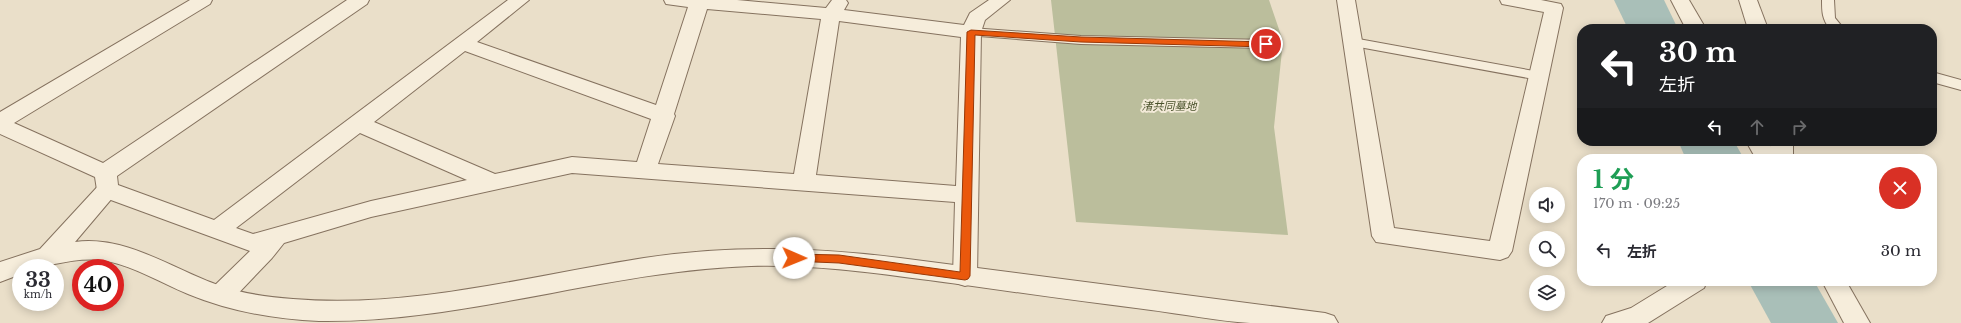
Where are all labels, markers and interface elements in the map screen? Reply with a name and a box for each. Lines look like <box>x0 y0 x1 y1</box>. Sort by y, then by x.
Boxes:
pin <box>1249 27 1283 61</box>
icon: arrive <box>1255 33 1277 55</box>
text: 30 m <box>1659 35 1736 70</box>
icon: left <box>1593 40 1645 92</box>
text: 左折 <box>1659 74 1695 96</box>
park label: 渚共同墓地 <box>1142 99 1197 113</box>
icon: left <box>1704 116 1726 138</box>
icon: ahead <box>1746 116 1768 138</box>
icon: right <box>1788 116 1810 138</box>
text: 1 分 <box>1593 165 1634 194</box>
button: close <box>1879 167 1921 209</box>
map controls <box>1529 187 1565 311</box>
button: sound <box>1529 187 1565 223</box>
text: 170 m · 09:25 <box>1593 195 1680 212</box>
button: search <box>1529 231 1565 267</box>
position arrow <box>773 237 815 279</box>
icon: left <box>1593 239 1615 261</box>
text: 30 m <box>1881 241 1921 260</box>
text: 左折 <box>1627 242 1657 261</box>
speed limit sign: 40 <box>72 259 124 311</box>
text: 33 <box>25 268 51 292</box>
button: layers <box>1529 275 1565 311</box>
text: km/h <box>24 288 52 301</box>

